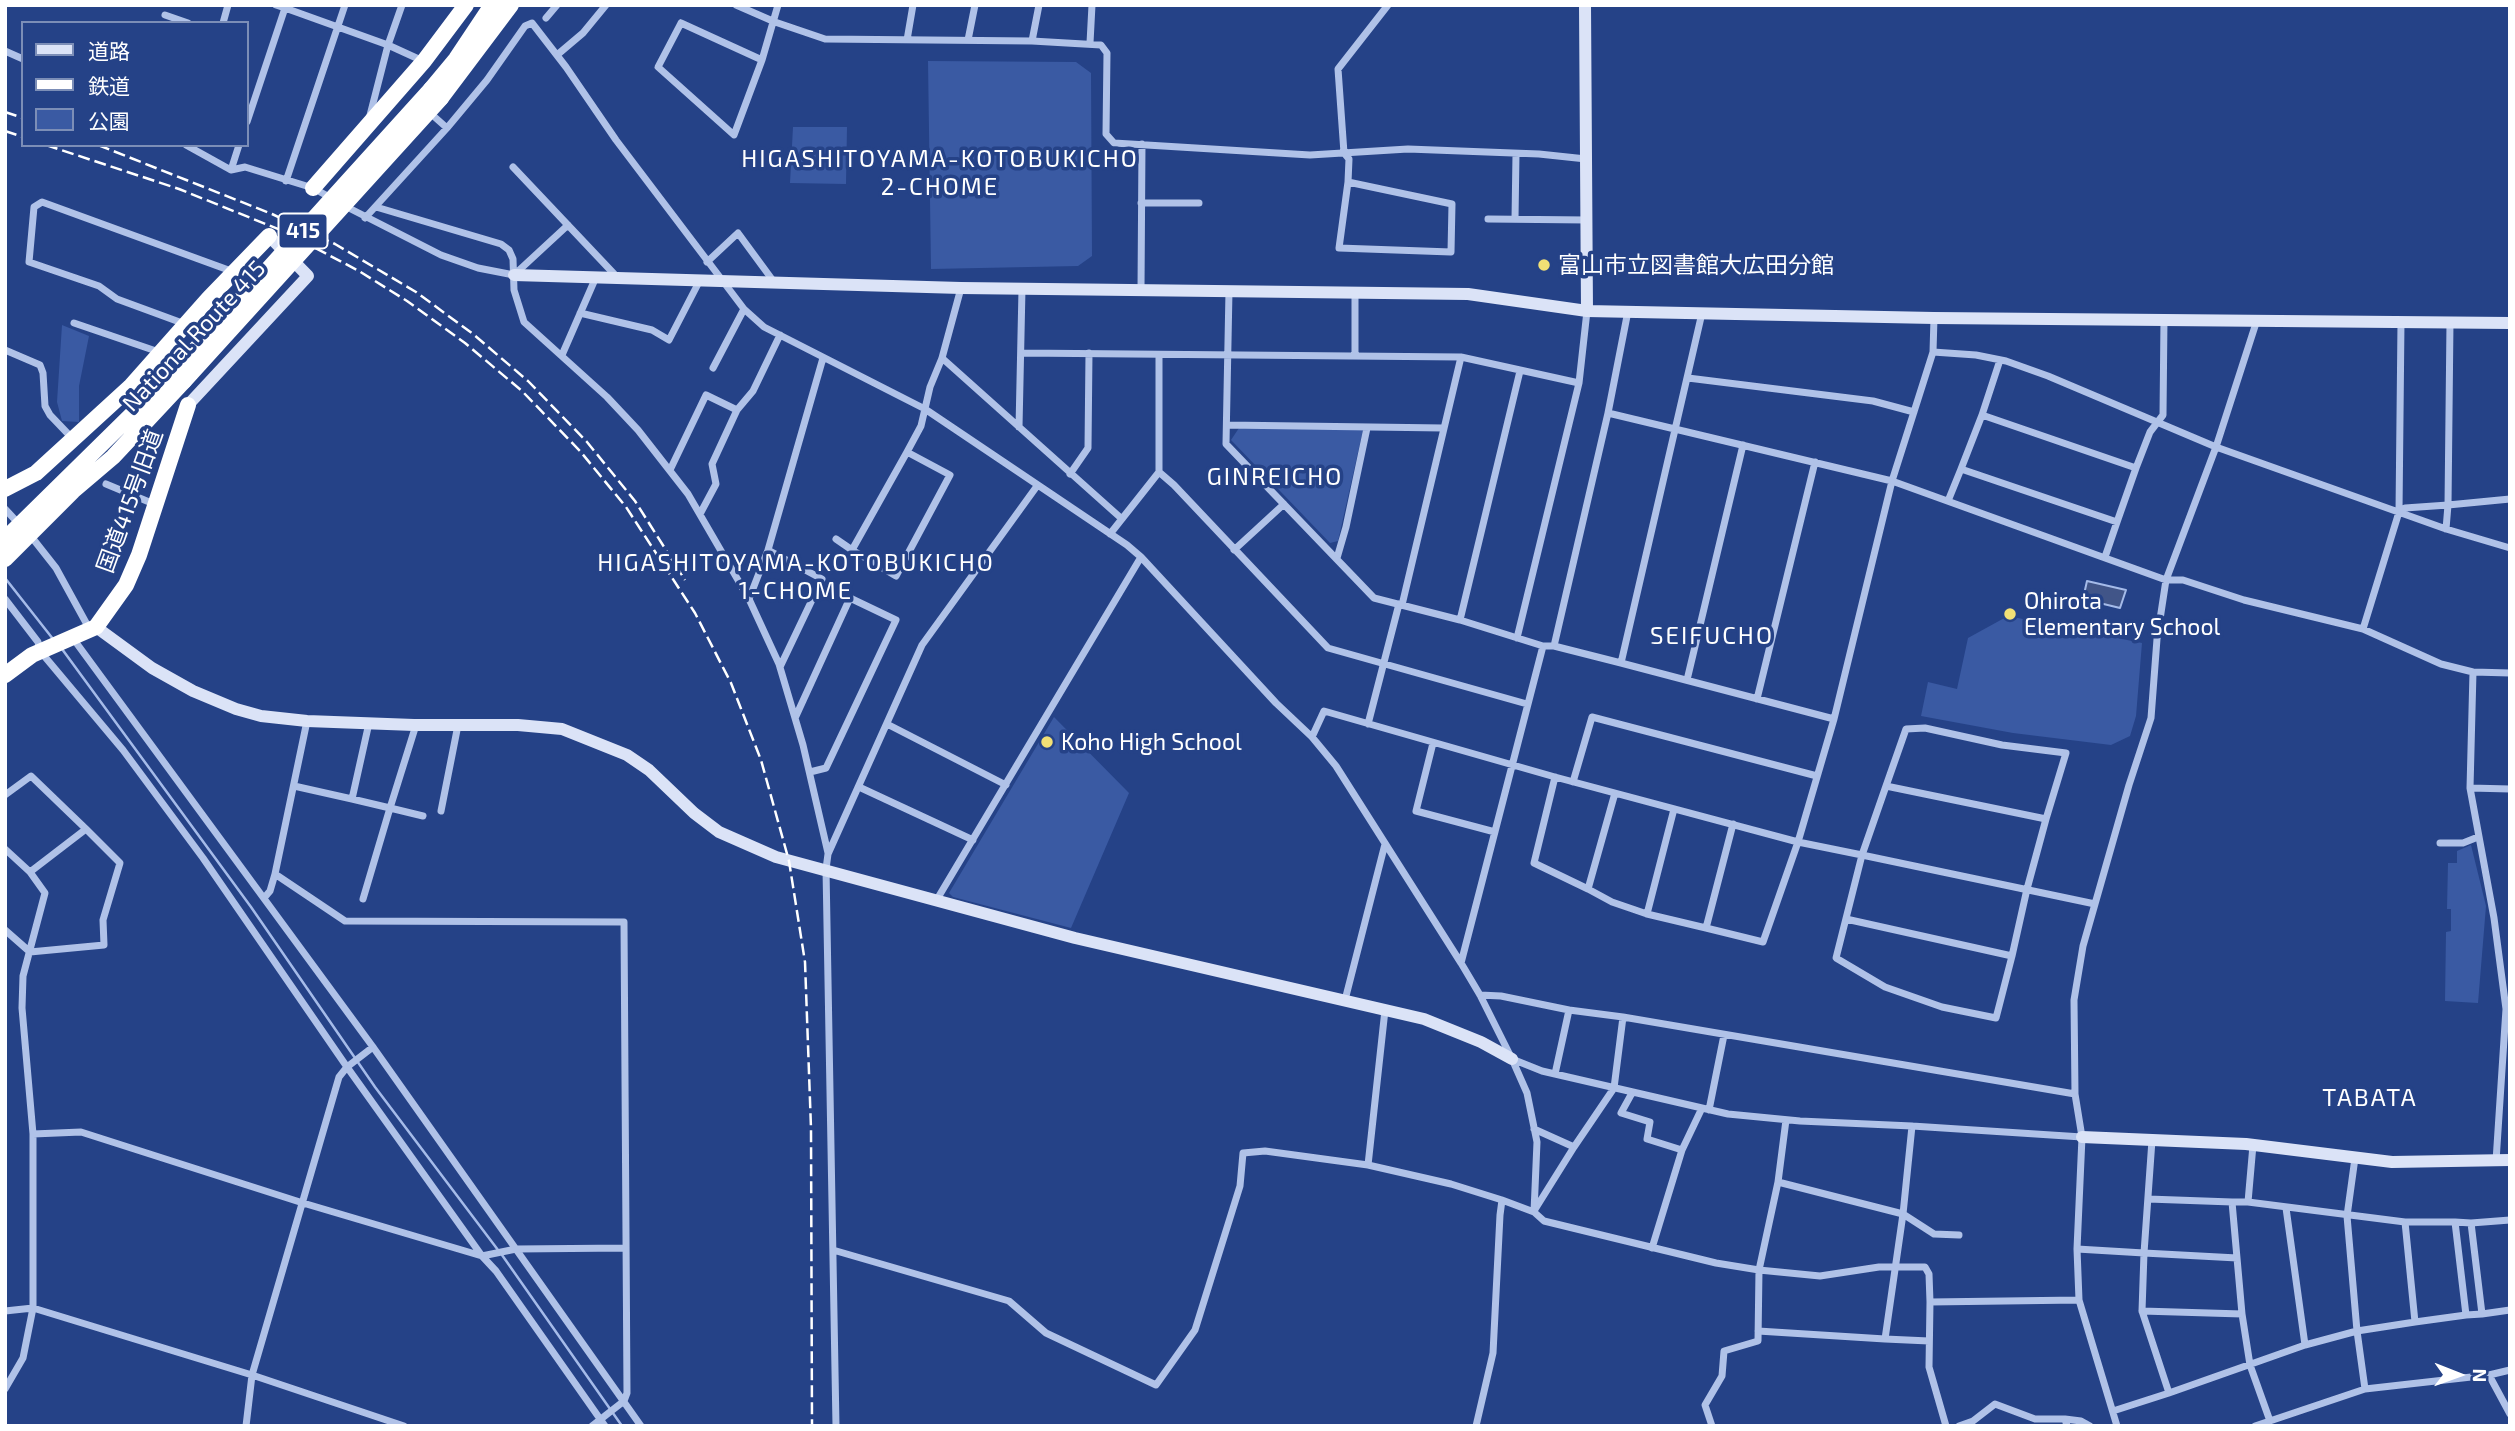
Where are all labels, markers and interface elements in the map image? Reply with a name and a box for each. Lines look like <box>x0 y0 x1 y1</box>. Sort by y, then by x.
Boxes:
legend <box>21 21 248 147</box>
text: 道路 <box>88 38 130 63</box>
text: 鉄道 <box>88 73 130 98</box>
text: 公園 <box>88 108 130 133</box>
district label: HIGASHITOYAMA-KOTOBUKICHO 2-CHOME <box>744 145 1136 201</box>
road number: 415 <box>278 214 328 248</box>
place label: 富山市立図書館大広田分館 <box>1558 251 1834 279</box>
street label: National Route 415 <box>117 255 271 417</box>
marker: 富山市立図書館大広田分館 <box>1536 257 1552 273</box>
street label: 国道415号旧道 <box>91 426 169 576</box>
district label: GINREICHO <box>1208 463 1342 491</box>
district label: HIGASHITOYAMA-KOTOBUKICHO 1-CHOME <box>600 549 992 605</box>
place label: Ohirota Elementary School <box>2024 587 2220 641</box>
marker: Ohirota Elementary School <box>2002 606 2018 622</box>
district label: SEIFUCHO <box>1651 622 1773 650</box>
place label: Koho High School <box>1061 728 1242 756</box>
marker: Koho High School <box>1039 734 1055 750</box>
district label: TABATA <box>2323 1084 2417 1112</box>
north arrow <box>2424 1340 2494 1410</box>
text: N <box>2469 1368 2492 1382</box>

